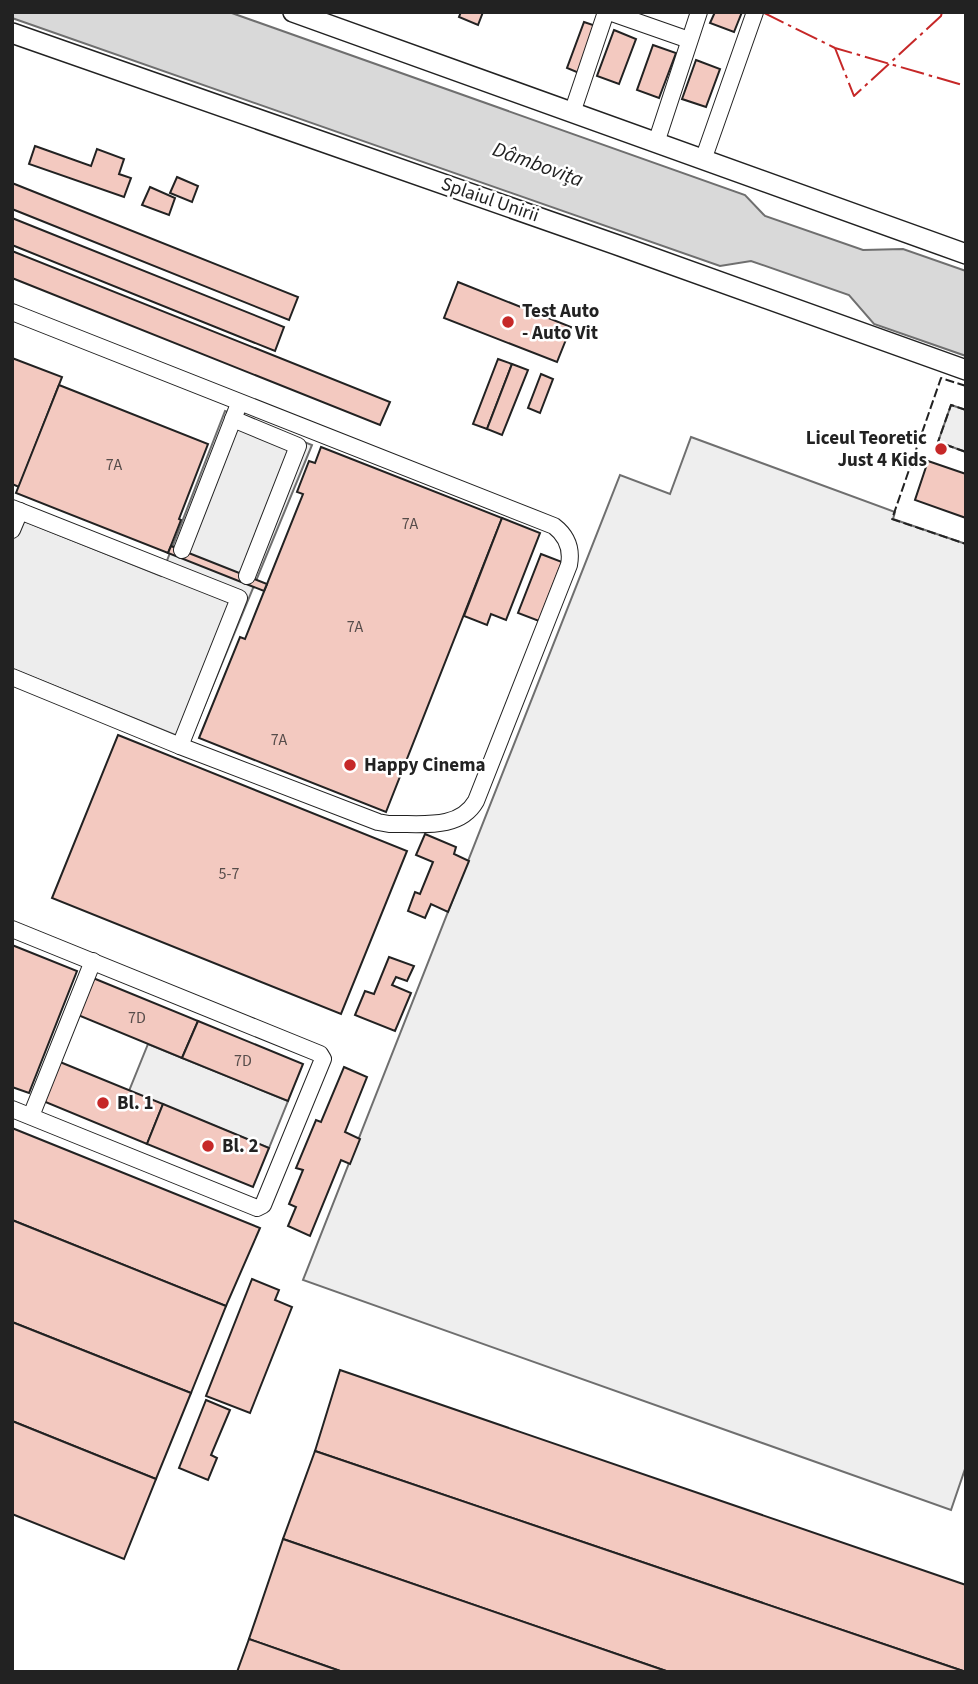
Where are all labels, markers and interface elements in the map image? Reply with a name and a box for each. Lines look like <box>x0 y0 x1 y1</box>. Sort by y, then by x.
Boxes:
water label: Dâmbovița <box>488 134 588 194</box>
street label: Splaiul Unirii <box>437 171 543 229</box>
place label: Test Auto - Auto Vit <box>522 298 599 347</box>
marker: Test Auto - Auto Vit <box>500 314 516 330</box>
place label: Liceul Teoretic Just 4 Kids <box>806 425 927 474</box>
marker: Liceul Teoretic Just 4 Kids <box>933 441 949 457</box>
house number: 7A <box>106 454 123 476</box>
house number: 7A <box>402 513 419 535</box>
house number: 7A <box>347 616 364 638</box>
house number: 7A <box>271 729 288 751</box>
place label: Happy Cinema <box>364 752 485 779</box>
marker: Happy Cinema <box>342 757 358 773</box>
house number: 5-7 <box>219 863 239 885</box>
house number: 7D <box>128 1007 146 1029</box>
house number: 7D <box>234 1050 252 1072</box>
place label: Bl. 1 <box>117 1090 153 1117</box>
marker: Bl. 1 <box>95 1095 111 1111</box>
place label: Bl. 2 <box>222 1133 258 1160</box>
marker: Bl. 2 <box>200 1138 216 1154</box>

